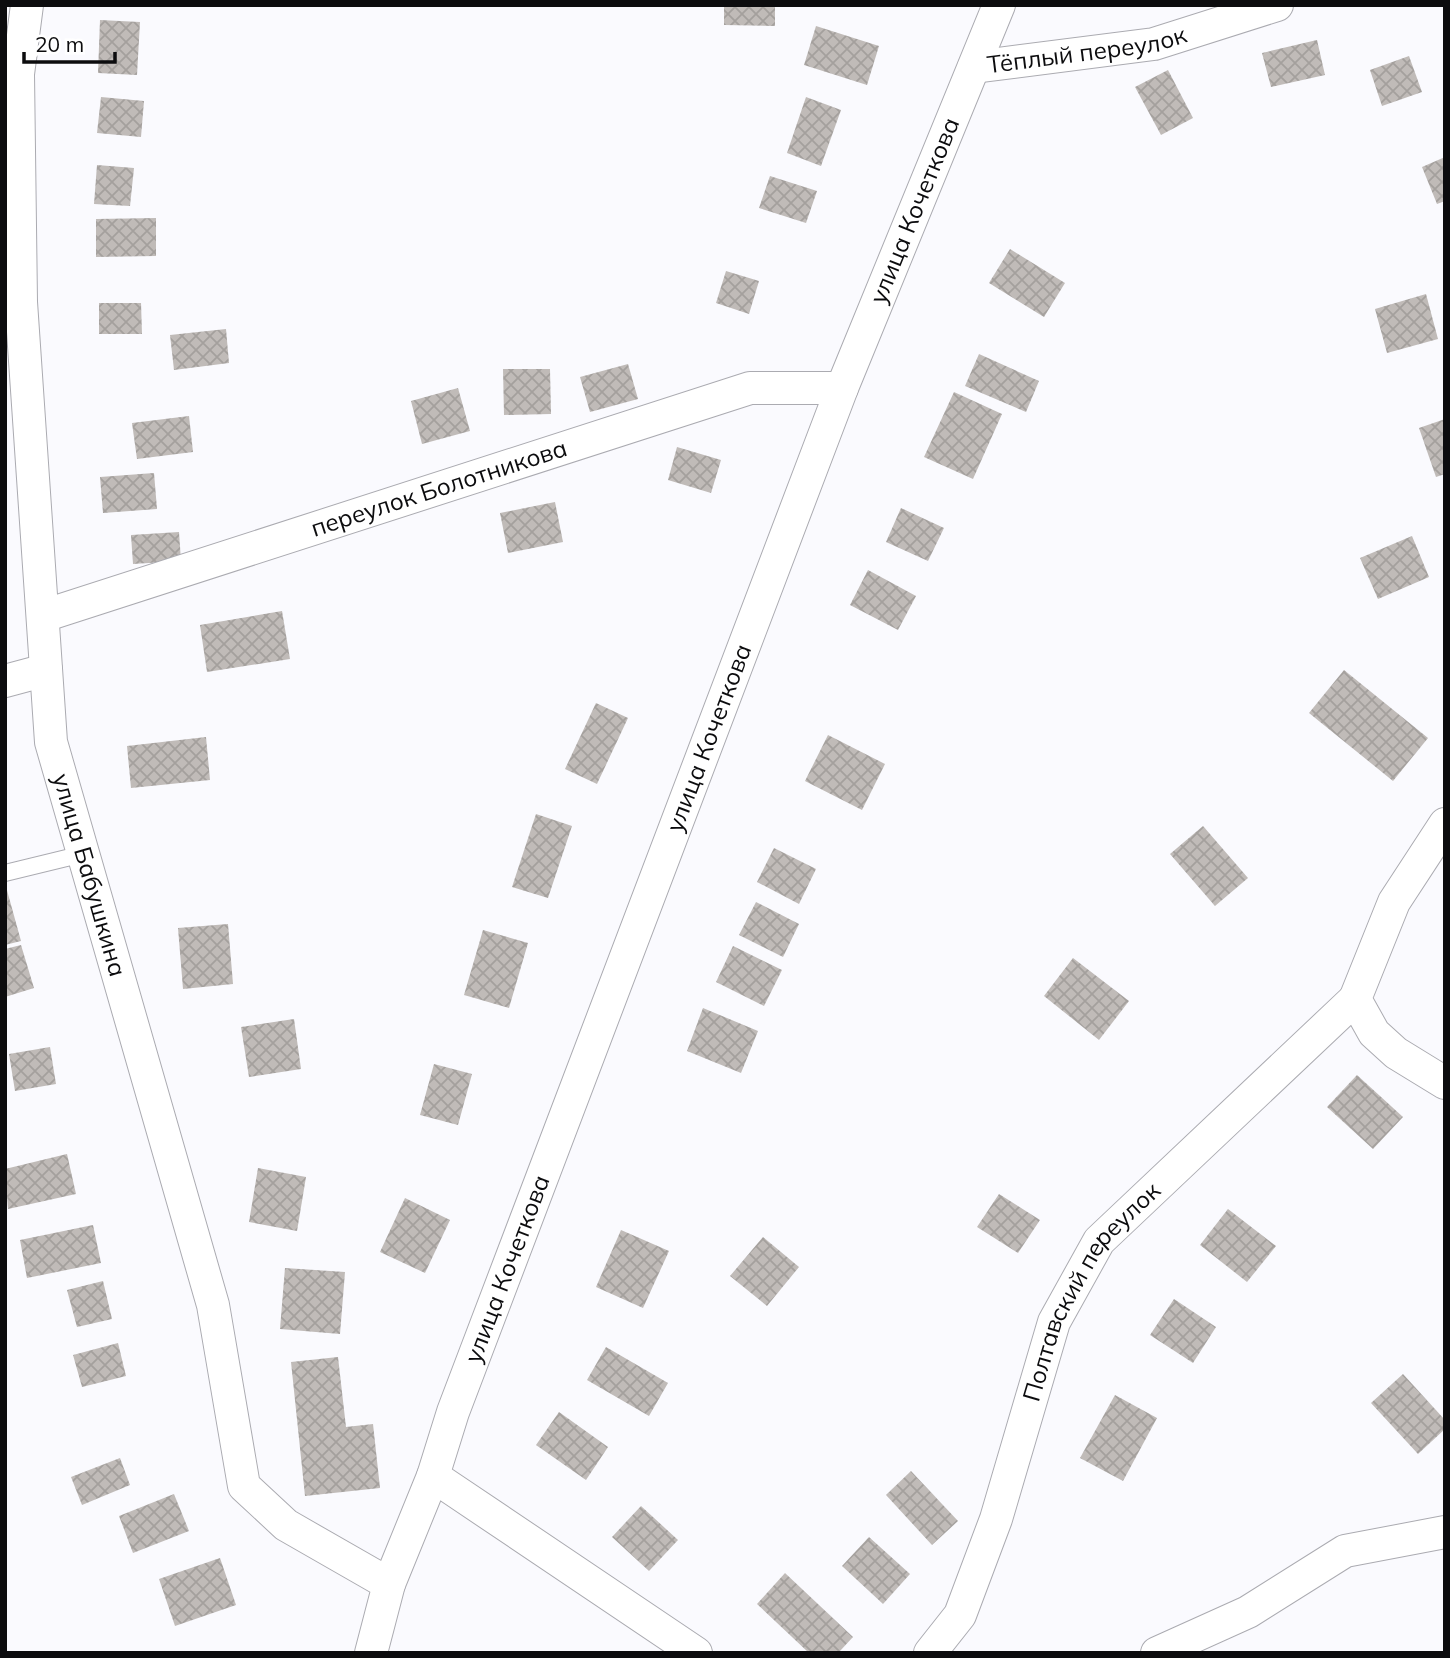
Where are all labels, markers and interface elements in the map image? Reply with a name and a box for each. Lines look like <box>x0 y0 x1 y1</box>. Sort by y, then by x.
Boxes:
street label: Тёплый переулок <box>985 19 1190 79</box>
scale bar <box>24 21 116 65</box>
text: 20 m <box>35 31 84 57</box>
street label: улица Кочеткова <box>862 113 965 308</box>
street label: переулок Болотникова <box>307 432 570 543</box>
street label: улица Кочеткова <box>659 640 757 836</box>
street label: улица Бабушкина <box>47 770 134 980</box>
street label: улица Кочеткова <box>457 1171 556 1367</box>
street label: Полтавский переулок <box>1015 1175 1166 1405</box>

